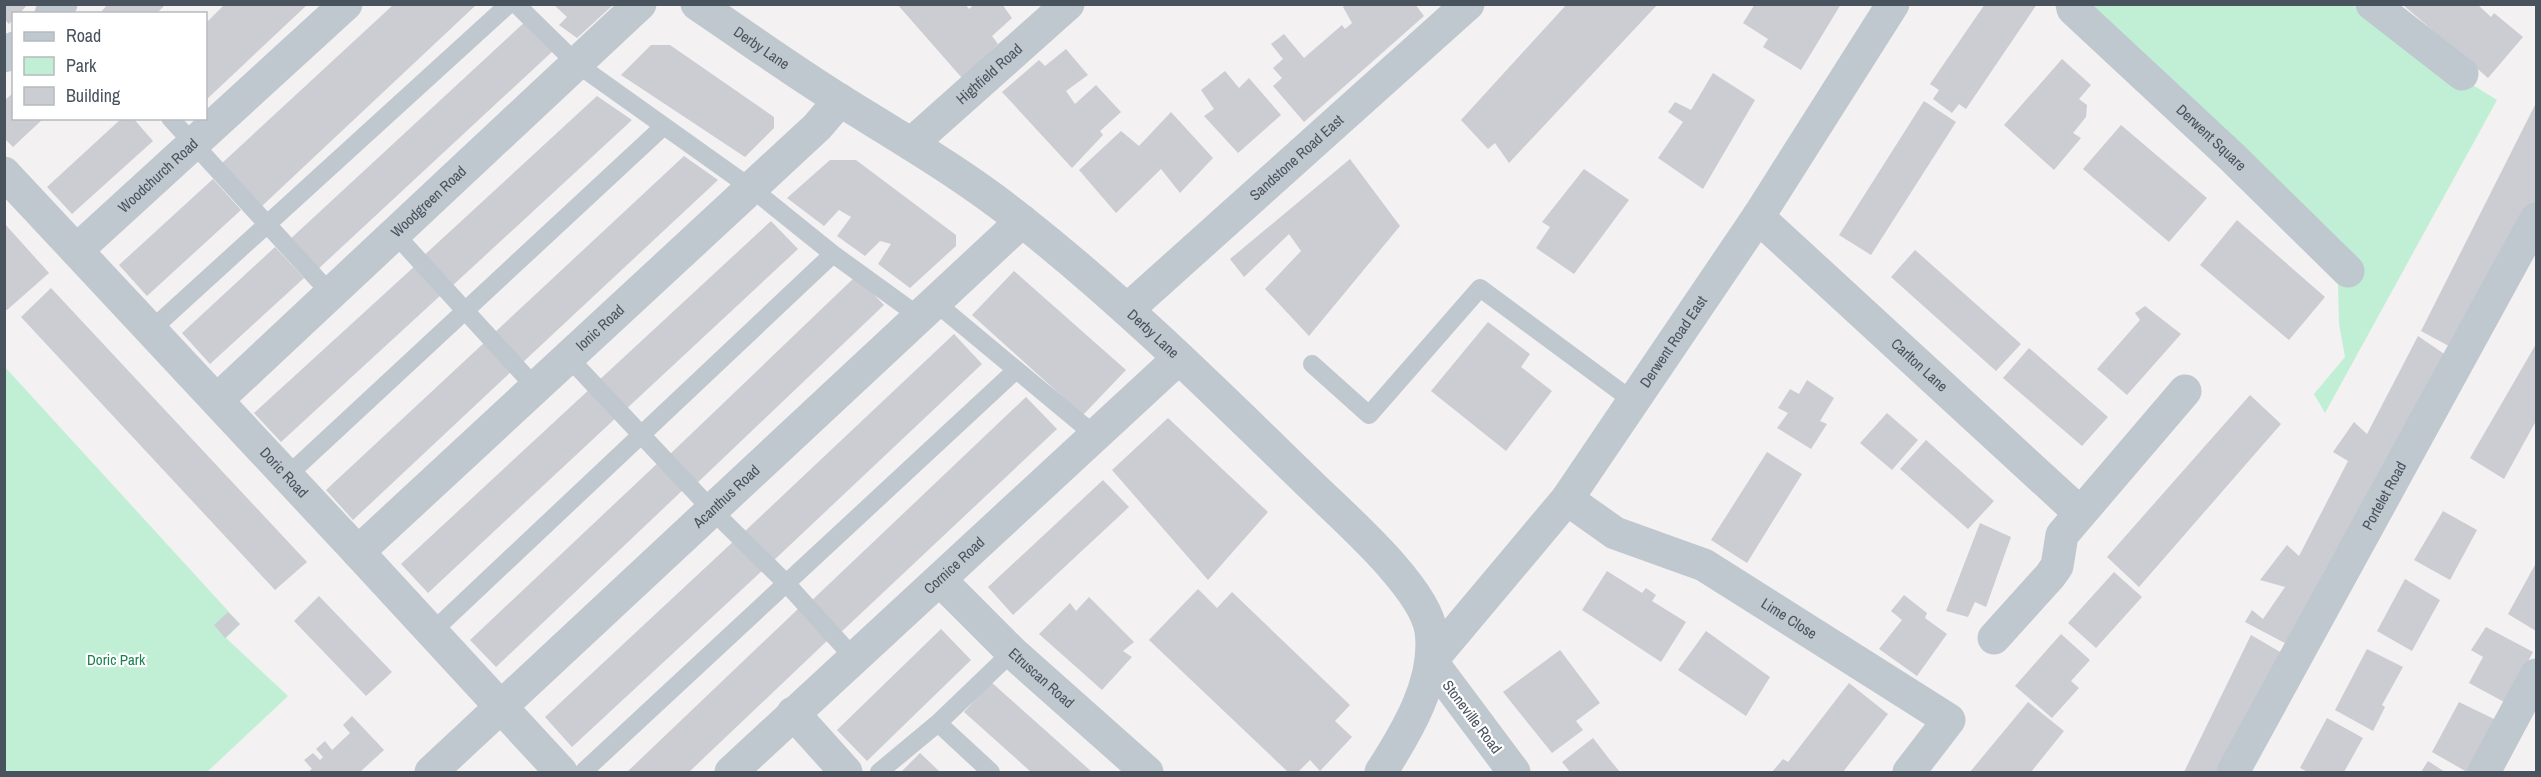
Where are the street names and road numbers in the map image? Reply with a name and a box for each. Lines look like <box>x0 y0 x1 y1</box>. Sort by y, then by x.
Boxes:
street label: Derby Lane <box>730 21 794 74</box>
street label: Highfield Road <box>951 39 1027 109</box>
street label: Derwent Square <box>2172 99 2251 176</box>
street label: Sandstone Road East <box>1245 109 1348 205</box>
street label: Woodchurch Road <box>113 133 202 217</box>
street label: Woodgreen Road <box>386 161 471 242</box>
street label: Derwent Road East <box>1634 291 1712 392</box>
street label: Ionic Road <box>571 300 629 355</box>
street label: Derby Lane <box>1123 304 1184 363</box>
street label: Carlton Lane <box>1887 333 1953 397</box>
street label: Doric Road <box>255 442 313 502</box>
street label: Portelet Road <box>2357 457 2411 534</box>
street label: Acanthus Road <box>687 460 764 533</box>
street label: Cornice Road <box>919 532 989 599</box>
street label: Lime Close <box>1757 593 1821 644</box>
street label: Etruscan Road <box>1004 643 1079 713</box>
street label: Stoneville Road <box>1438 676 1507 758</box>

